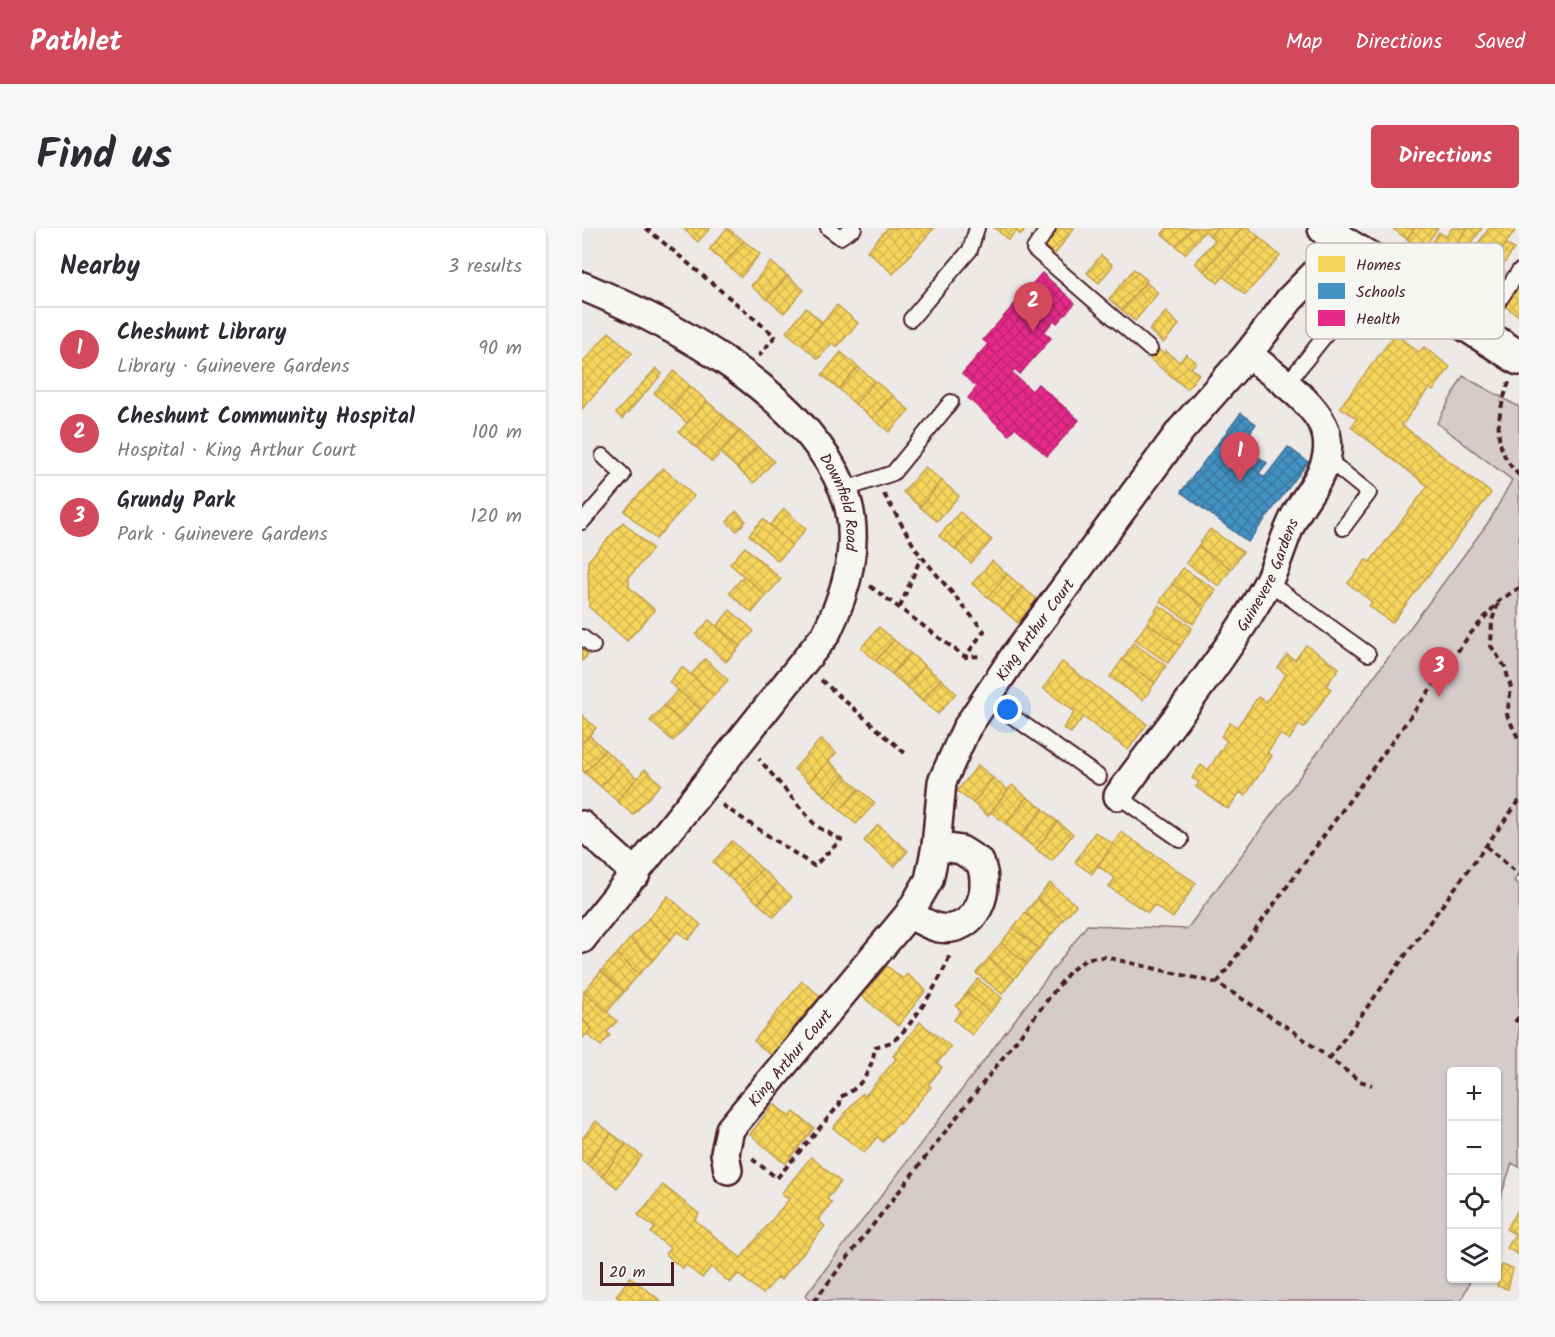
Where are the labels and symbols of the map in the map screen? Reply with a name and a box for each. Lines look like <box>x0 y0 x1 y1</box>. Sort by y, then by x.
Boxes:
legend <box>1306 243 1504 339</box>
text: Homes <box>1356 253 1401 278</box>
text: Schools <box>1356 280 1406 305</box>
pin: 2 <box>1014 282 1052 332</box>
text: Health <box>1356 307 1400 332</box>
pin: 1 <box>1220 432 1260 482</box>
street label: Downfield Road <box>812 448 863 553</box>
street label: Guinevere Gardens <box>1231 514 1306 637</box>
street label: King Arthur Court <box>990 573 1082 686</box>
pin: 3 <box>1420 648 1458 697</box>
your location <box>993 695 1022 724</box>
street label: King Arthur Court <box>742 1003 840 1113</box>
scale bar <box>600 1259 674 1286</box>

